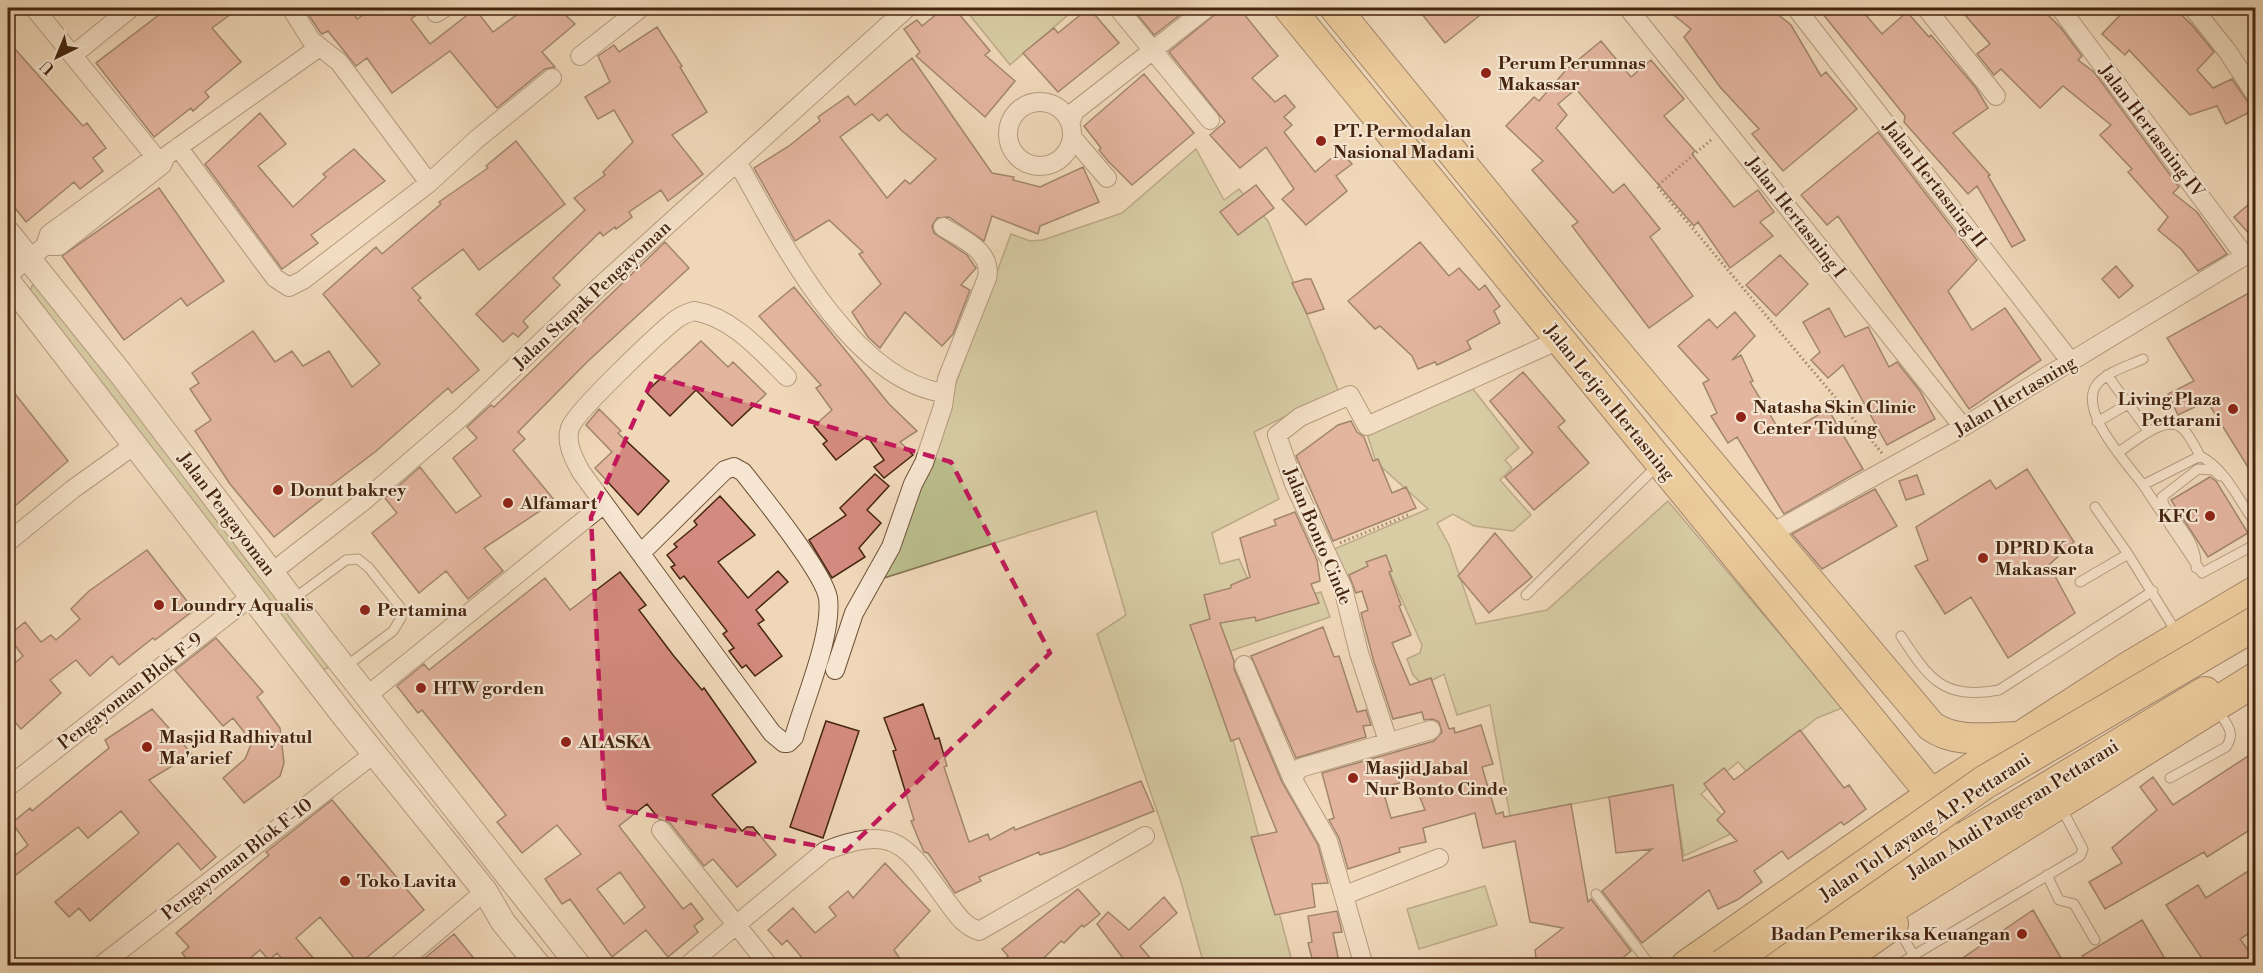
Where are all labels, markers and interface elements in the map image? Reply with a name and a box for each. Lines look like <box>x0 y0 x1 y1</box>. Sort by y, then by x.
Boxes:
north arrow <box>27 27 87 87</box>
place label: Perum Perumnas Makassar <box>1498 52 1646 96</box>
text: U <box>36 55 59 79</box>
street label: Jalan Hertasning IV <box>2093 59 2209 203</box>
marker: Perum Perumnas Makassar <box>1479 66 1493 80</box>
street label: Jalan Hertasning II <box>1877 115 1992 253</box>
place label: PT. Permodalan Nasional Madani <box>1333 120 1475 164</box>
marker: PT. Permodalan Nasional Madani <box>1314 134 1328 148</box>
street label: Jalan Hertasning I <box>1740 151 1850 283</box>
street label: Jalan Stapak Pengayoman <box>508 216 676 375</box>
street label: Jalan Letjen Hertasning <box>1539 319 1680 486</box>
street label: Jalan Hertasning <box>1949 351 2081 442</box>
place label: Living Plaza Pettarani <box>2118 388 2221 432</box>
place label: Natasha Skin Clinic Center Tidung <box>1753 396 1916 440</box>
marker: Living Plaza Pettarani <box>2226 402 2240 416</box>
marker: Natasha Skin Clinic Center Tidung <box>1734 410 1748 424</box>
street label: Jalan Pengayoman <box>172 447 281 581</box>
street label: Jalan Bonto Cinde <box>1278 463 1357 609</box>
place label: Donut bakrey <box>290 479 407 502</box>
marker: Donut bakrey <box>271 483 285 497</box>
place label: Alfamart <box>519 492 598 515</box>
marker: Alfamart <box>501 496 515 510</box>
place label: KFC <box>2158 505 2198 528</box>
marker: KFC <box>2203 509 2217 523</box>
place label: DPRD Kota Makassar <box>1995 537 2094 581</box>
marker: DPRD Kota Makassar <box>1976 551 1990 565</box>
place label: Loundry Aqualis <box>171 594 314 617</box>
marker: Loundry Aqualis <box>152 598 166 612</box>
place label: Pertamina <box>377 599 468 622</box>
marker: Pertamina <box>358 603 372 617</box>
street label: Pengayoman Blok F-9 <box>53 628 207 755</box>
place label: HTW gorden <box>433 677 544 700</box>
marker: HTW gorden <box>414 681 428 695</box>
place label: Masjid Radhiyatul Ma'arief <box>159 726 313 770</box>
place label: ALASKA <box>577 731 652 754</box>
marker: ALASKA <box>559 735 573 749</box>
street label: Jalan Andi Pangeran Pettarani <box>1902 735 2123 885</box>
marker: Masjid Radhiyatul Ma'arief <box>140 740 154 754</box>
street label: Jalan Tol Layang A.P. Pettarani <box>1815 748 2035 907</box>
place label: Masjid Jabal Nur Bonto Cinde <box>1365 757 1508 801</box>
marker: Masjid Jabal Nur Bonto Cinde <box>1346 771 1360 785</box>
street label: Pengayoman Blok F-10 <box>157 793 318 926</box>
place label: Toko Lavita <box>357 870 457 893</box>
marker: Toko Lavita <box>338 874 352 888</box>
place label: Badan Pemeriksa Keuangan <box>1771 923 2010 946</box>
marker: Badan Pemeriksa Keuangan <box>2015 927 2029 941</box>

